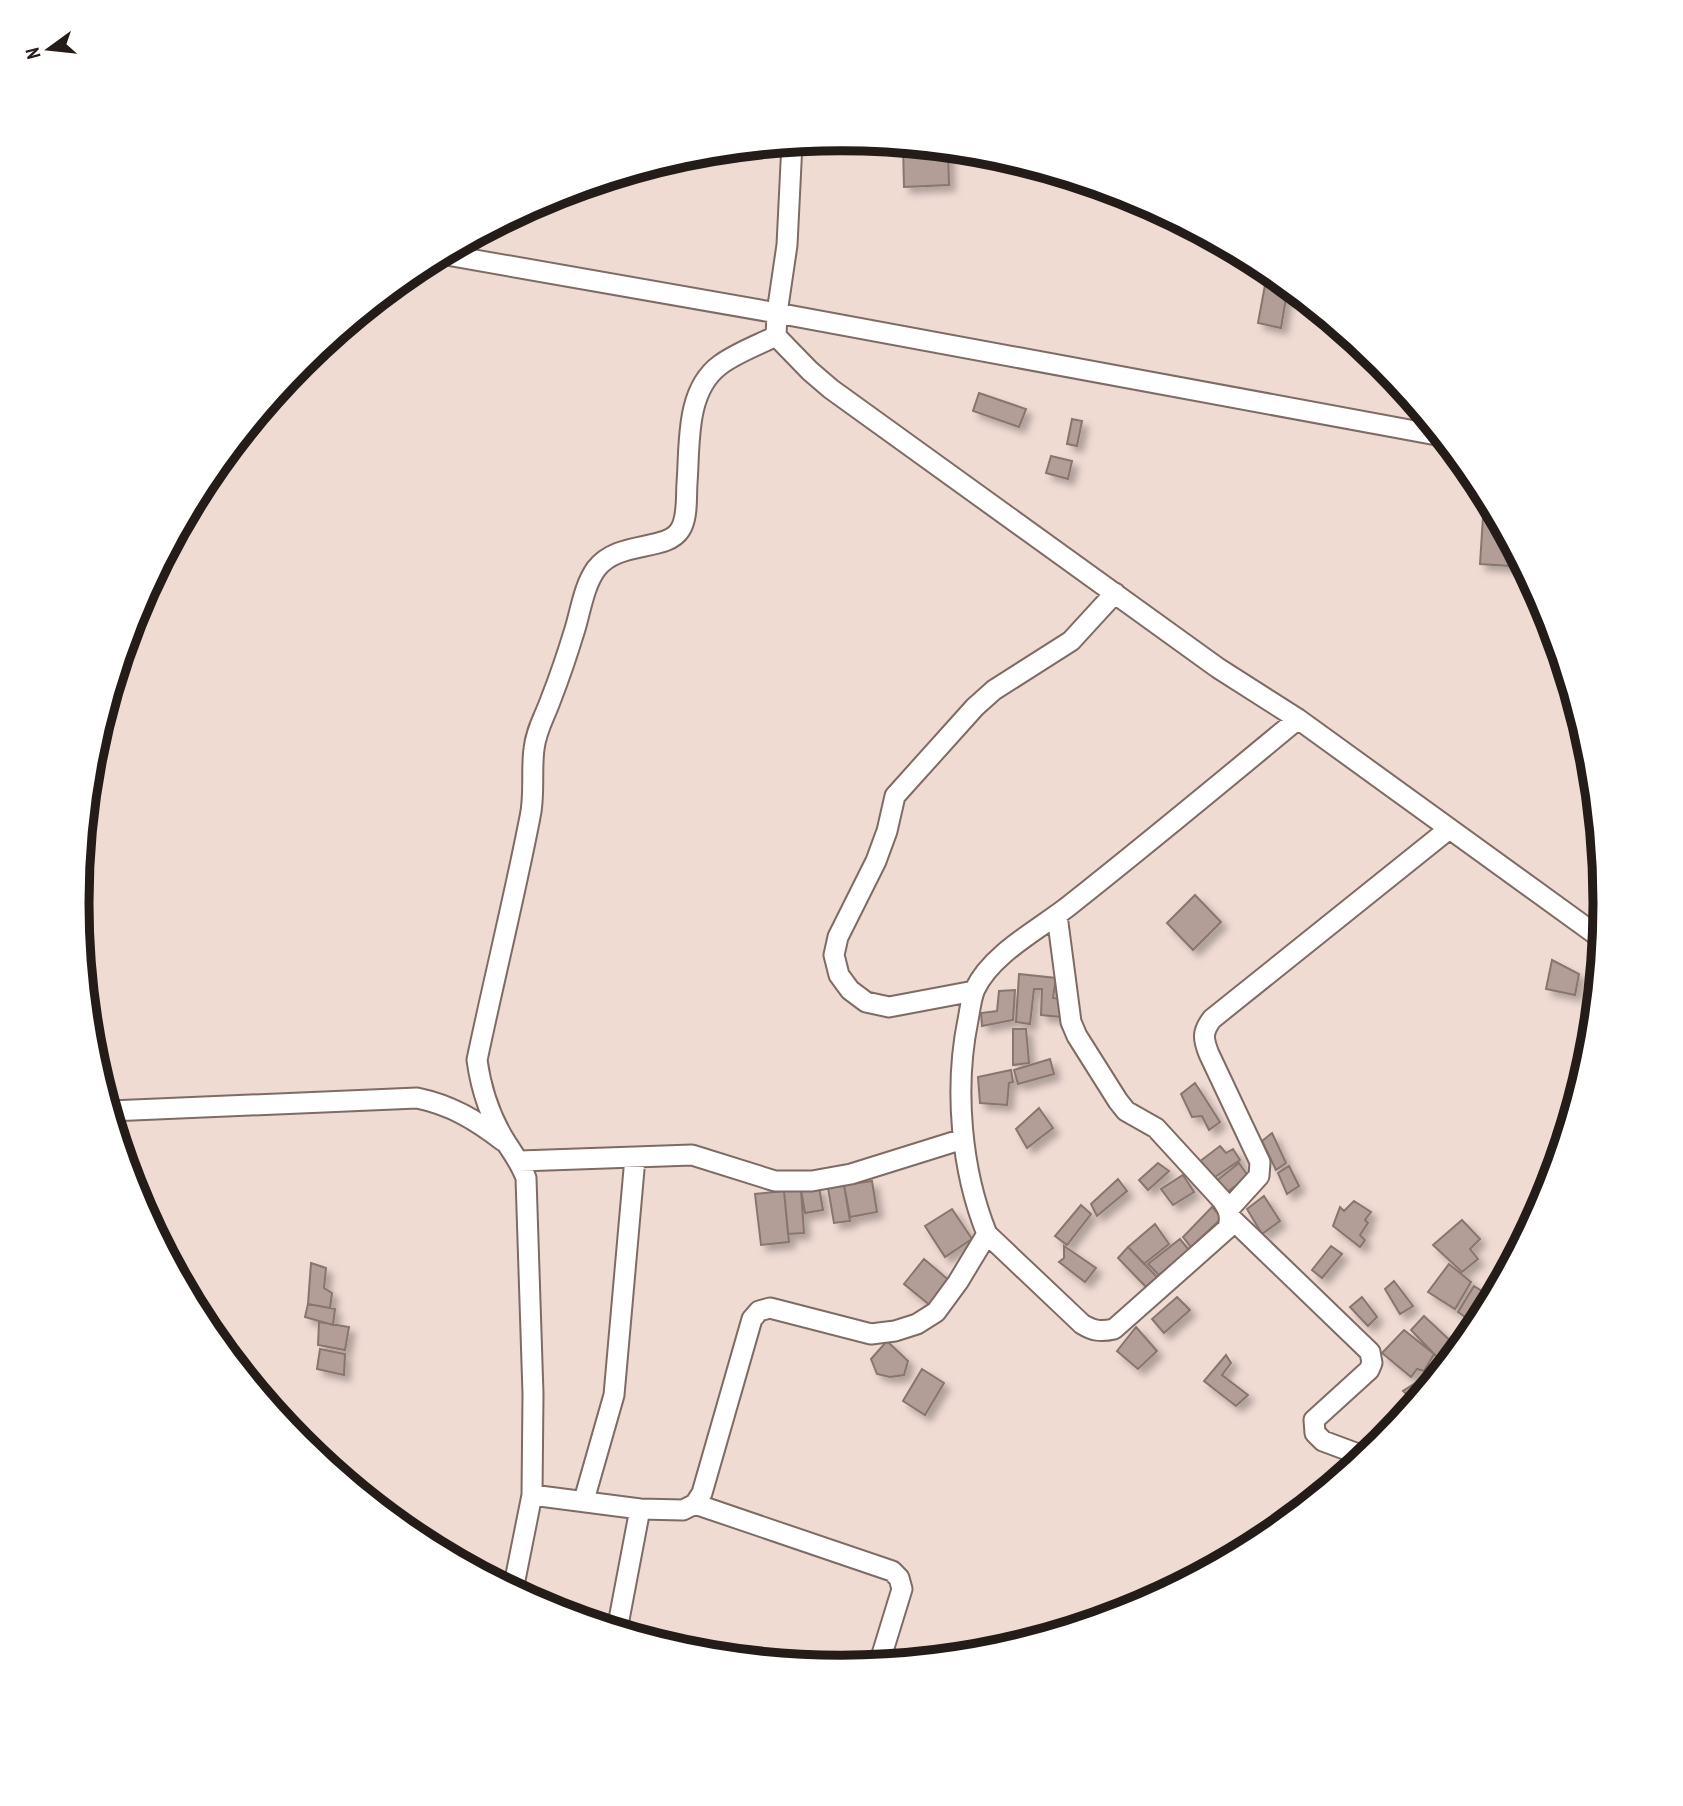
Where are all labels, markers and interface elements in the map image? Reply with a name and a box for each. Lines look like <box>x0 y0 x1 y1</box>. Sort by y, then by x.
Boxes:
north arrow <box>14 14 84 84</box>
text: N <box>20 45 45 61</box>

